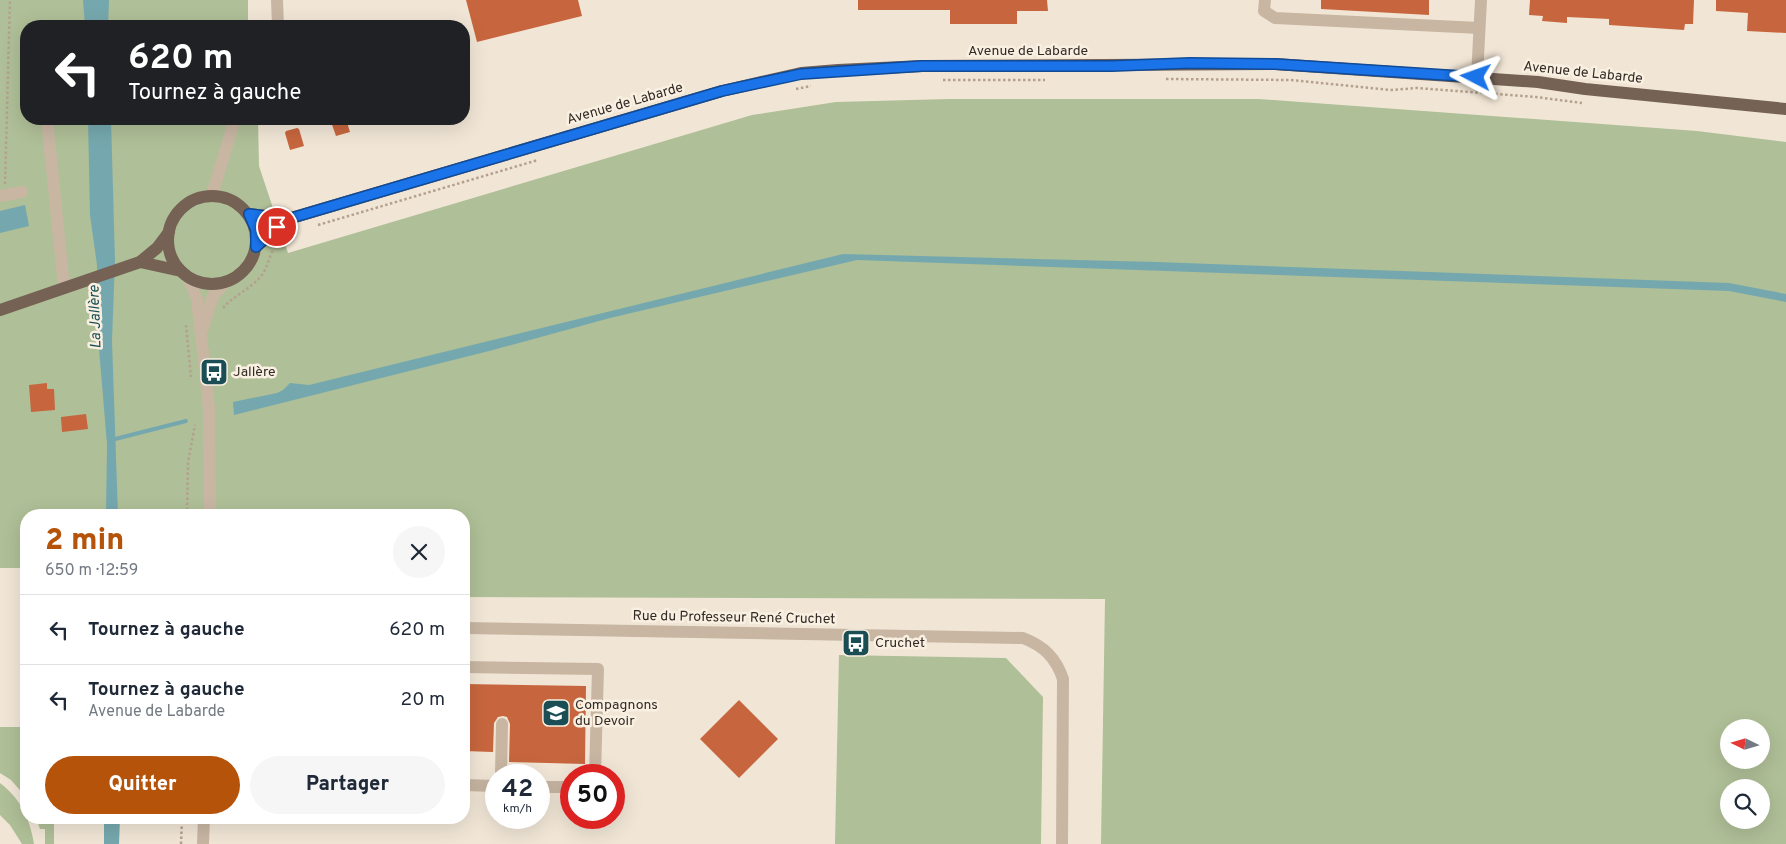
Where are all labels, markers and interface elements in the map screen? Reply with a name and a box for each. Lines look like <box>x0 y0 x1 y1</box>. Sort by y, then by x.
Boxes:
text: 620 m <box>128 37 233 81</box>
icon: left <box>45 40 110 105</box>
street label: Avenue de Labarde <box>968 43 1088 60</box>
position arrow <box>1449 50 1501 102</box>
street label: Avenue de Labarde <box>1522 58 1644 88</box>
street label: Avenue de Labarde <box>565 79 685 129</box>
text: Tournez à gauche <box>128 80 301 107</box>
pin <box>256 206 298 248</box>
icon: arrive <box>263 213 291 241</box>
water label: La Jallère <box>85 285 107 349</box>
bus stop icon: Jallère <box>199 357 229 387</box>
place label: Jallère <box>233 364 276 381</box>
text: 2 min <box>45 523 124 560</box>
button: close <box>393 526 445 578</box>
text: 650 m · 12:59 <box>45 561 138 581</box>
street label: Rue du Professeur René Cruchet <box>632 608 836 628</box>
icon: left <box>45 616 73 644</box>
text: Tournez à gauche <box>88 618 245 642</box>
text: 620 m <box>389 618 445 642</box>
bus stop icon: Cruchet <box>841 628 871 658</box>
place label: Cruchet <box>875 635 925 652</box>
text: Tournez à gauche <box>88 678 245 702</box>
icon: left <box>45 686 73 714</box>
text: 20 m <box>401 688 445 712</box>
place label: Compagnons du Devoir <box>575 697 658 730</box>
school or university icon: Compagnons du Devoir <box>541 698 571 728</box>
text: Avenue de Labarde <box>88 702 225 722</box>
north arrow <box>1720 719 1770 769</box>
map controls <box>1720 719 1770 829</box>
button: Quitter <box>45 756 240 814</box>
button: Partager <box>250 756 445 814</box>
speed limit sign: 50 <box>560 764 625 829</box>
text: 42 <box>502 774 533 806</box>
button: search <box>1720 779 1770 829</box>
text: km/h <box>503 801 532 817</box>

